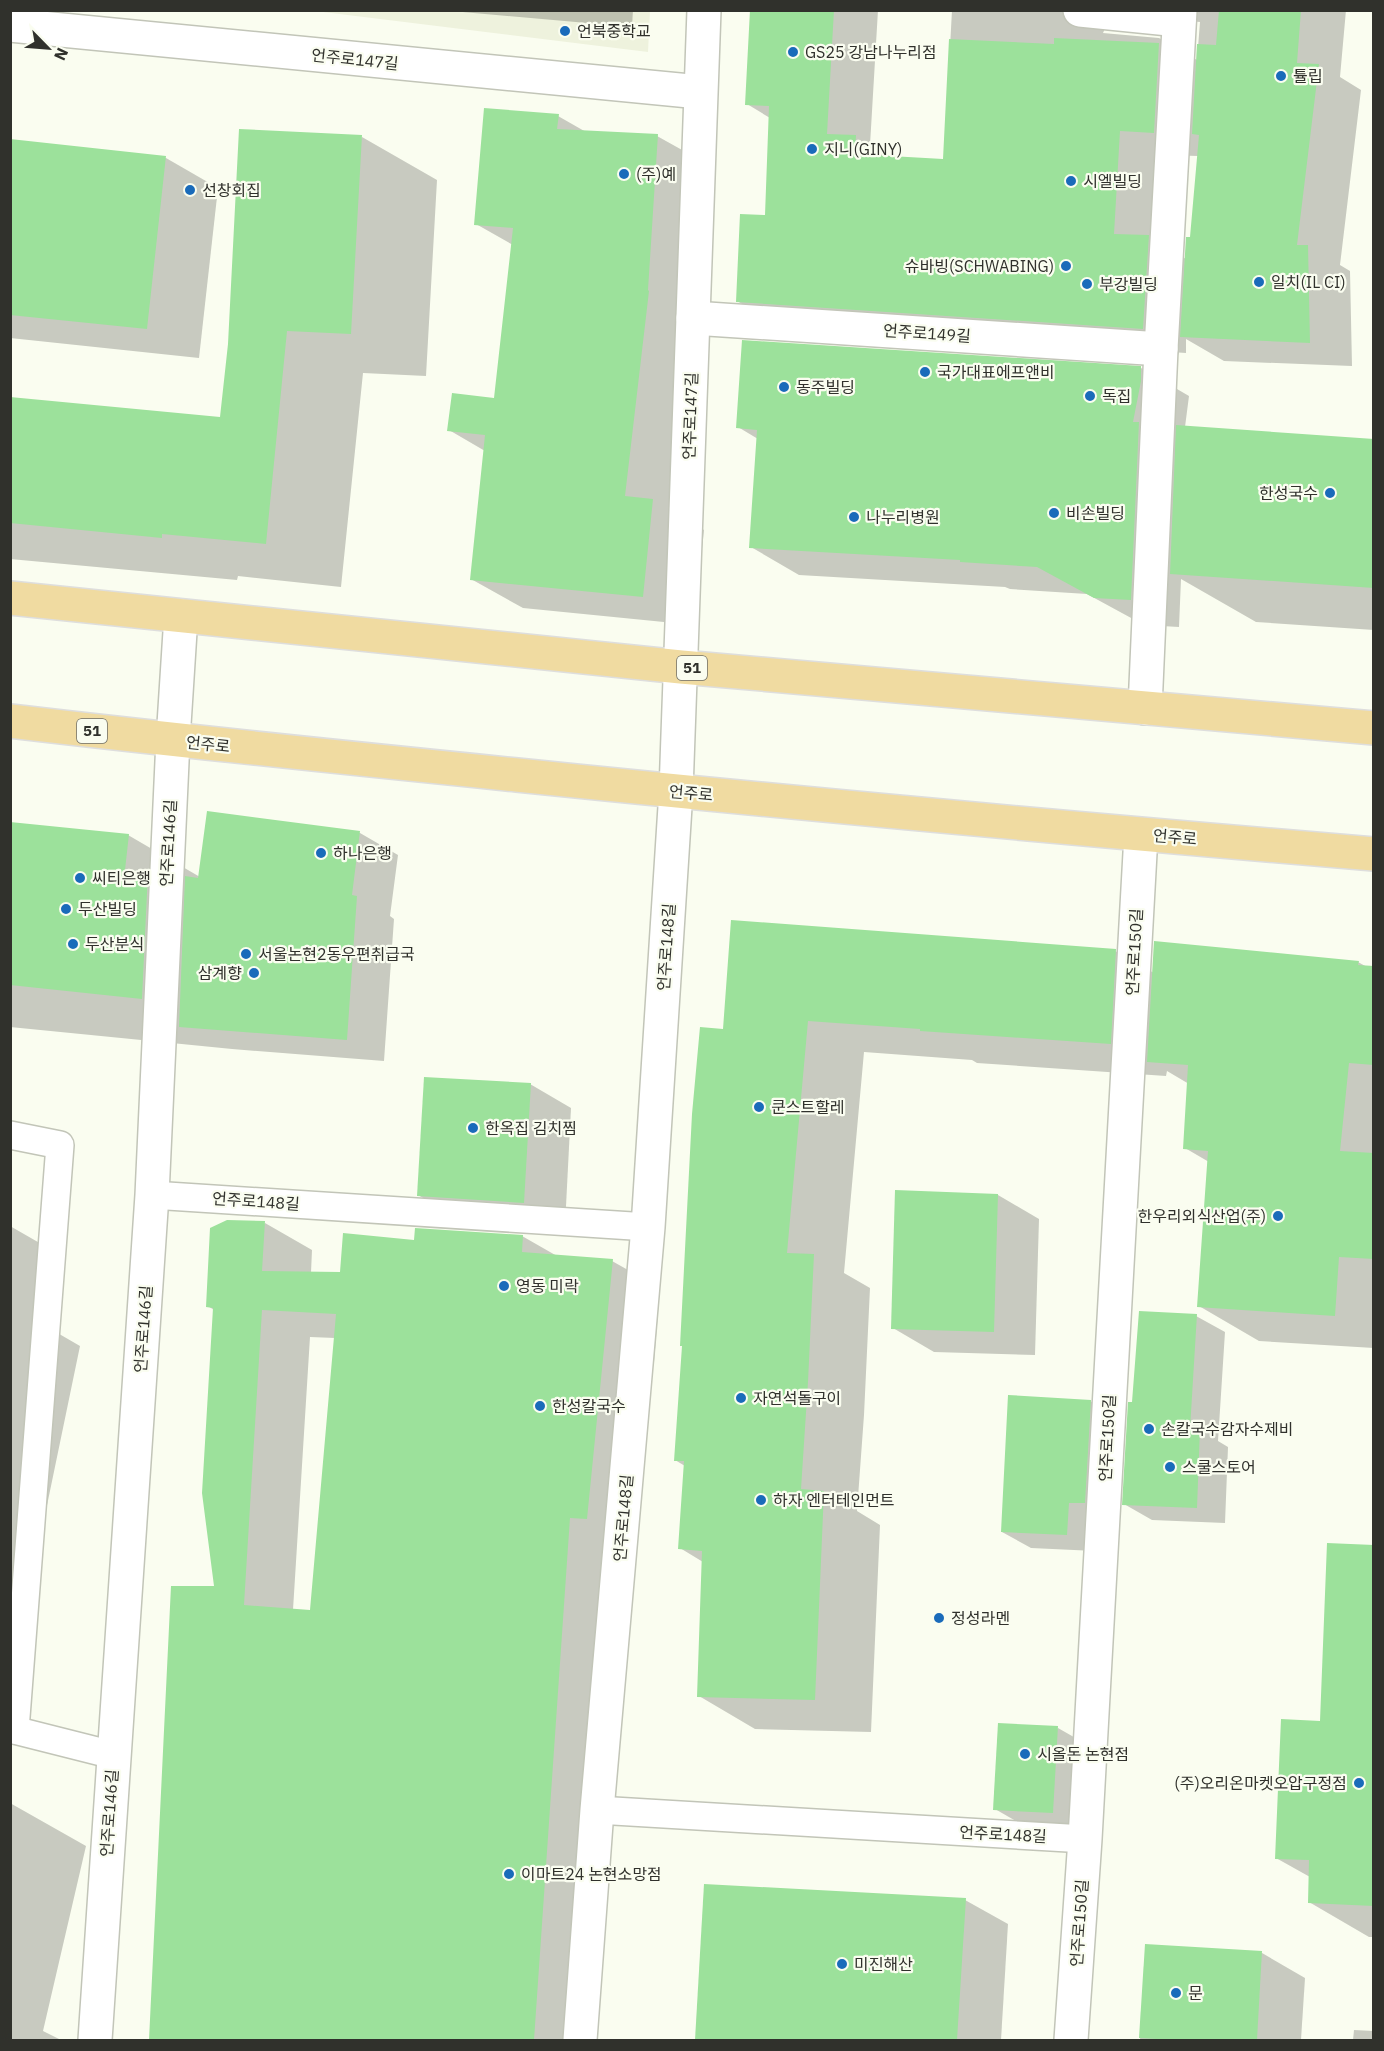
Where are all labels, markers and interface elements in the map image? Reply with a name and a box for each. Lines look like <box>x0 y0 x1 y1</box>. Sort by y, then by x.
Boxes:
north arrow <box>18 18 78 78</box>
place label: 언북중학교 <box>577 21 651 41</box>
marker: 언북중학교 <box>558 24 572 38</box>
place label: GS25 강남나누리점 <box>805 42 937 62</box>
street label: 언주로147길 <box>310 44 400 74</box>
text: N <box>50 45 73 64</box>
marker: GS25 강남나누리점 <box>786 45 800 59</box>
place label: 튤립 <box>1293 66 1322 86</box>
marker: 튤립 <box>1274 69 1288 83</box>
place label: 지니(GINY) <box>824 139 902 159</box>
marker: 지니(GINY) <box>805 142 819 156</box>
place label: (주)예 <box>636 164 676 184</box>
marker: (주)예 <box>617 167 631 181</box>
place label: 시엘빌딩 <box>1083 171 1142 191</box>
marker: 시엘빌딩 <box>1064 174 1078 188</box>
place label: 선창회집 <box>202 180 261 200</box>
marker: 선창회집 <box>183 183 197 197</box>
place label: 슈바빙(SCHWABING) <box>905 256 1054 276</box>
marker: 슈바빙(SCHWABING) <box>1059 259 1073 273</box>
place label: 일치(IL CI) <box>1271 272 1346 292</box>
place label: 부강빌딩 <box>1099 274 1158 294</box>
marker: 일치(IL CI) <box>1252 275 1266 289</box>
marker: 부강빌딩 <box>1080 277 1094 291</box>
street label: 언주로149길 <box>883 320 971 346</box>
place label: 국가대표에프앤비 <box>937 362 1055 382</box>
marker: 국가대표에프앤비 <box>918 365 932 379</box>
street label: 언주로147길 <box>678 372 702 460</box>
place label: 동주빌딩 <box>796 377 855 397</box>
marker: 동주빌딩 <box>777 380 791 394</box>
place label: 독집 <box>1102 386 1131 406</box>
marker: 독집 <box>1083 389 1097 403</box>
place label: 한성국수 <box>1259 483 1318 503</box>
marker: 한성국수 <box>1323 486 1337 500</box>
place label: 비손빌딩 <box>1066 503 1125 523</box>
marker: 비손빌딩 <box>1047 506 1061 520</box>
place label: 나누리병원 <box>866 507 940 527</box>
marker: 나누리병원 <box>847 510 861 524</box>
road number: 51 <box>677 656 707 680</box>
road number: 51 <box>77 719 107 743</box>
street label: 언주로 <box>185 732 231 756</box>
street label: 언주로 <box>668 781 714 805</box>
street label: 언주로146길 <box>156 799 180 887</box>
street label: 언주로 <box>1152 825 1198 849</box>
place label: 하나은행 <box>333 843 392 863</box>
marker: 하나은행 <box>314 846 328 860</box>
place label: 씨티은행 <box>92 868 151 888</box>
marker: 씨티은행 <box>73 871 87 885</box>
place label: 두산빌딩 <box>78 899 137 919</box>
marker: 두산빌딩 <box>59 902 73 916</box>
street label: 언주로148길 <box>653 903 679 991</box>
street label: 언주로150길 <box>1122 908 1146 996</box>
place label: 두산분식 <box>85 934 144 954</box>
marker: 두산분식 <box>66 937 80 951</box>
place label: 서울논현2동우편취급국 <box>258 944 415 964</box>
marker: 서울논현2동우편취급국 <box>239 947 253 961</box>
place label: 삼계향 <box>198 963 242 983</box>
marker: 삼계향 <box>247 966 261 980</box>
place label: 쿤스트할레 <box>771 1097 845 1117</box>
marker: 쿤스트할레 <box>752 1100 766 1114</box>
place label: 한옥집 김치찜 <box>485 1118 577 1138</box>
marker: 한옥집 김치찜 <box>466 1121 480 1135</box>
street label: 언주로148길 <box>212 1188 300 1214</box>
place label: 한우리외식산업(주) <box>1138 1206 1266 1226</box>
marker: 한우리외식산업(주) <box>1271 1209 1285 1223</box>
place label: 영동 미락 <box>516 1276 579 1296</box>
marker: 영동 미락 <box>497 1279 511 1293</box>
street label: 언주로146길 <box>130 1285 156 1373</box>
place label: 자연석돌구이 <box>753 1388 841 1408</box>
marker: 자연석돌구이 <box>734 1391 748 1405</box>
street label: 언주로150길 <box>1095 1394 1119 1482</box>
place label: 한성칼국수 <box>552 1396 626 1416</box>
marker: 한성칼국수 <box>533 1399 547 1413</box>
place label: 손칼국수감자수제비 <box>1161 1419 1293 1439</box>
marker: 손칼국수감자수제비 <box>1142 1422 1156 1436</box>
place label: 스쿨스토어 <box>1182 1457 1256 1477</box>
marker: 스쿨스토어 <box>1163 1460 1177 1474</box>
street label: 언주로148길 <box>609 1473 637 1563</box>
place label: 하자 엔터테인먼트 <box>773 1490 895 1510</box>
marker: 하자 엔터테인먼트 <box>754 1493 768 1507</box>
place label: 정성라멘 <box>951 1608 1010 1628</box>
marker: 정성라멘 <box>932 1611 946 1625</box>
place label: 시올돈 논현점 <box>1037 1744 1129 1764</box>
marker: 시올돈 논현점 <box>1018 1747 1032 1761</box>
street label: 언주로146길 <box>96 1769 122 1857</box>
place label: (주)오리온마켓오압구정점 <box>1174 1773 1347 1793</box>
marker: (주)오리온마켓오압구정점 <box>1352 1776 1366 1790</box>
street label: 언주로148길 <box>959 1822 1047 1846</box>
place label: 이마트24 논현소망점 <box>521 1864 662 1884</box>
marker: 이마트24 논현소망점 <box>502 1867 516 1881</box>
street label: 언주로150길 <box>1066 1879 1092 1967</box>
place label: 미진해산 <box>854 1954 913 1974</box>
marker: 미진해산 <box>835 1957 849 1971</box>
place label: 문 <box>1188 1983 1203 2003</box>
marker: 문 <box>1169 1986 1183 2000</box>

